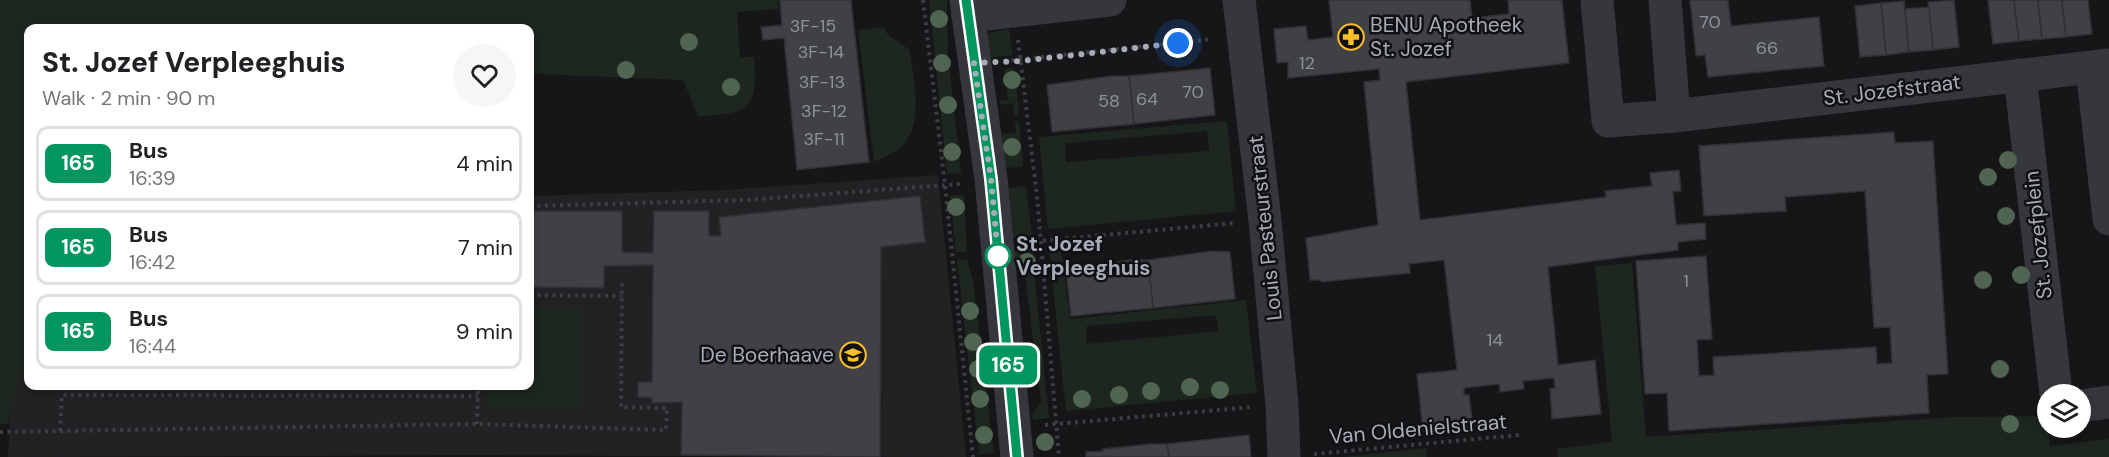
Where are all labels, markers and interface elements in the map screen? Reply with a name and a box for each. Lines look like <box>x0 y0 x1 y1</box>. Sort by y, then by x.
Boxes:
house number: 70 <box>1699 10 1721 34</box>
place label: BENU Apotheek St. Jozef <box>1370 11 1523 63</box>
house number: 3F-15 <box>790 14 836 38</box>
pharmacy icon: BENU Apotheek St. Jozef <box>1336 22 1366 52</box>
your location <box>1163 28 1193 58</box>
house number: 66 <box>1756 36 1778 60</box>
house number: 3F-14 <box>798 40 844 64</box>
text: St. Jozef Verpleeghuis <box>42 44 346 81</box>
button: heart <box>453 44 516 107</box>
house number: 12 <box>1299 51 1315 75</box>
street label: St. Jozefstraat <box>1822 68 1962 112</box>
house number: 3F-13 <box>799 70 845 94</box>
house number: 70 <box>1182 80 1204 104</box>
text: Walk · 2 min · 90 m <box>42 85 215 111</box>
house number: 64 <box>1136 87 1158 111</box>
house number: 58 <box>1098 89 1120 113</box>
house number: 3F-12 <box>801 99 847 123</box>
house number: 3F-11 <box>803 127 845 151</box>
street label: Louis Pasteurstraat <box>1241 134 1289 322</box>
text: Bus <box>129 136 168 165</box>
text: 165 <box>61 149 95 177</box>
text: 4 min <box>456 149 513 178</box>
text: 16:39 <box>129 165 176 191</box>
street label: St. Jozefplein <box>2017 170 2059 300</box>
text: Bus <box>129 220 168 249</box>
place label: St. Jozef Verpleeghuis <box>1016 230 1151 282</box>
text: 165 <box>61 233 95 261</box>
text: 7 min <box>458 233 513 262</box>
marker: St. Jozef Verpleeghuis <box>985 243 1011 269</box>
text: 16:42 <box>129 249 176 275</box>
house number: 1 <box>1683 269 1689 293</box>
text: Bus <box>129 304 168 333</box>
text: 165 <box>61 317 95 345</box>
text: 9 min <box>456 317 513 346</box>
house number: 14 <box>1487 328 1503 352</box>
text: 16:44 <box>129 333 176 359</box>
school or university icon: De Boerhaave <box>838 340 868 370</box>
place label: De Boerhaave <box>700 341 834 369</box>
line badge: 165 <box>974 346 1042 385</box>
text: 165 <box>991 351 1025 379</box>
map controls <box>2037 384 2091 438</box>
button: layers <box>2037 384 2091 438</box>
street label: Van Oldenielstraat <box>1328 407 1508 451</box>

